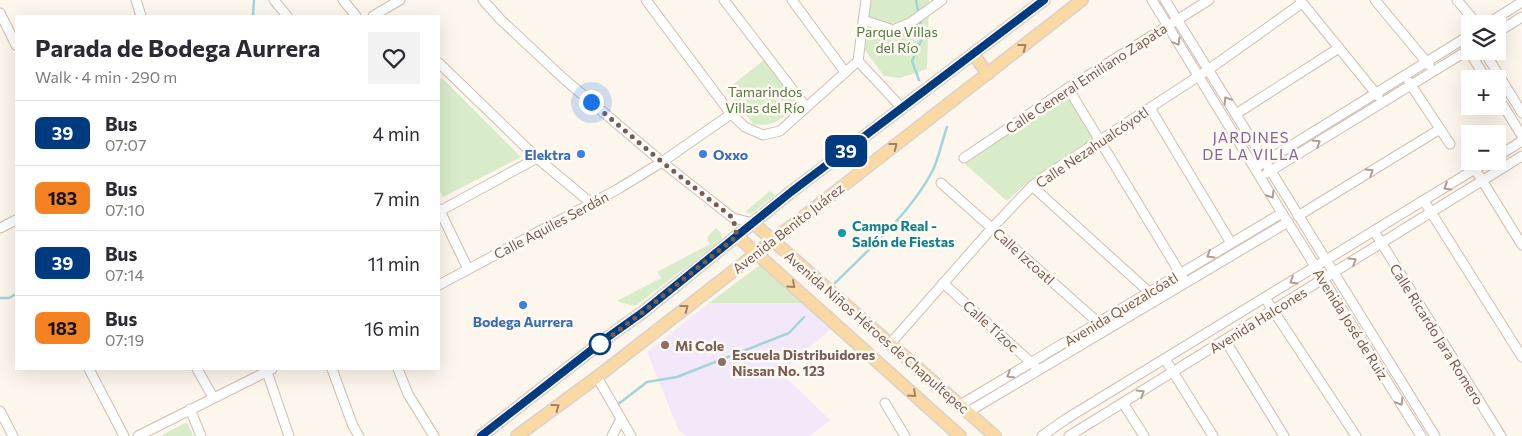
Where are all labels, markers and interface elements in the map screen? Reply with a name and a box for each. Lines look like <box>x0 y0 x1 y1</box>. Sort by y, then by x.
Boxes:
map controls <box>1461 15 1506 170</box>
button: layers <box>1461 15 1506 60</box>
street label: Calle General Emiliano Zapata <box>1002 19 1170 137</box>
park label: Parque Villas del Río <box>856 23 938 56</box>
button: heart <box>368 32 420 84</box>
text: Parada de Bodega Aurrera <box>35 33 320 62</box>
one-way arrow <box>1171 36 1181 45</box>
one-way arrow <box>1017 44 1026 52</box>
text: Walk · 4 min · 290 m <box>35 67 177 86</box>
button: + <box>1461 70 1506 115</box>
park label: Tamarindos Villas del Río <box>725 83 805 116</box>
your location <box>579 90 604 115</box>
one-way arrow <box>1224 96 1233 105</box>
street label: Calle Nezahualcóyotl <box>1032 103 1152 191</box>
text: Bus <box>105 112 137 135</box>
text: 39 <box>52 122 73 144</box>
text: 4 min <box>373 122 420 145</box>
button: − <box>1461 125 1506 170</box>
district label: JARDINES DE LA VILLA <box>1202 128 1300 163</box>
text: 07:07 <box>105 135 146 154</box>
line badge: 39 <box>824 135 868 167</box>
one-way arrow <box>1311 139 1320 149</box>
text: 39 <box>835 140 857 162</box>
one-way arrow <box>888 143 897 151</box>
place label: Elektra <box>524 146 571 163</box>
place label: Oxxo <box>713 146 748 163</box>
marker: Elektra <box>575 148 587 160</box>
marker: Oxxo <box>697 148 709 160</box>
one-way arrow <box>1364 168 1373 178</box>
text: Bus <box>105 177 137 200</box>
street label: Avenida Benito Juárez <box>729 179 847 277</box>
one-way arrow <box>1443 180 1452 190</box>
text: 183 <box>48 187 77 209</box>
text: 7 min <box>374 187 420 210</box>
street label: Calle Aquiles Serdán <box>491 188 611 262</box>
one-way arrow <box>1265 190 1274 199</box>
text: 07:10 <box>105 200 145 219</box>
place label: Campo Real - Salón de Fiestas <box>852 217 955 250</box>
street label: Calle Izcoatl <box>990 224 1058 288</box>
marker: Campo Real - Salón de Fiestas <box>836 227 848 239</box>
text: Bus <box>105 242 137 265</box>
street label: Avenida Niños Héroes de Chapultepec <box>781 247 973 417</box>
one-way arrow <box>1206 249 1215 259</box>
text: 39 <box>52 252 73 274</box>
text: 11 min <box>368 252 420 275</box>
one-way arrow <box>1348 257 1357 267</box>
street label: Calle Ricardo Jara Romero <box>1387 260 1487 408</box>
text: 07:14 <box>105 265 144 284</box>
street label: Avenida José de Ruiz <box>1310 265 1392 383</box>
street label: Avenida Quezalcóatl <box>1061 268 1181 350</box>
one-way arrow <box>1289 274 1298 284</box>
one-way arrow <box>786 279 795 288</box>
street label: Avenida Halcones <box>1206 283 1310 357</box>
street label: Calle Tízoc <box>960 297 1022 355</box>
marker: Bodega Aurrera <box>517 299 529 311</box>
one-way arrow <box>679 306 688 314</box>
text: Bus <box>105 307 137 330</box>
place label: Bodega Aurrera <box>473 313 573 330</box>
text: 183 <box>48 317 77 339</box>
text: 16 min <box>364 317 420 340</box>
text: 07:19 <box>105 330 144 349</box>
unlabelled marker <box>589 333 611 355</box>
place label: Mi Cole <box>675 337 724 354</box>
marker: Mi Cole <box>659 339 671 351</box>
place label: Escuela Distribuidores Nissan No. 123 <box>732 346 876 379</box>
marker: Escuela Distribuidores Nissan No. 123 <box>716 356 728 368</box>
one-way arrow <box>1007 368 1016 378</box>
one-way arrow <box>907 388 916 397</box>
one-way arrow <box>1135 389 1144 399</box>
one-way arrow <box>1394 397 1403 406</box>
one-way arrow <box>550 404 560 413</box>

